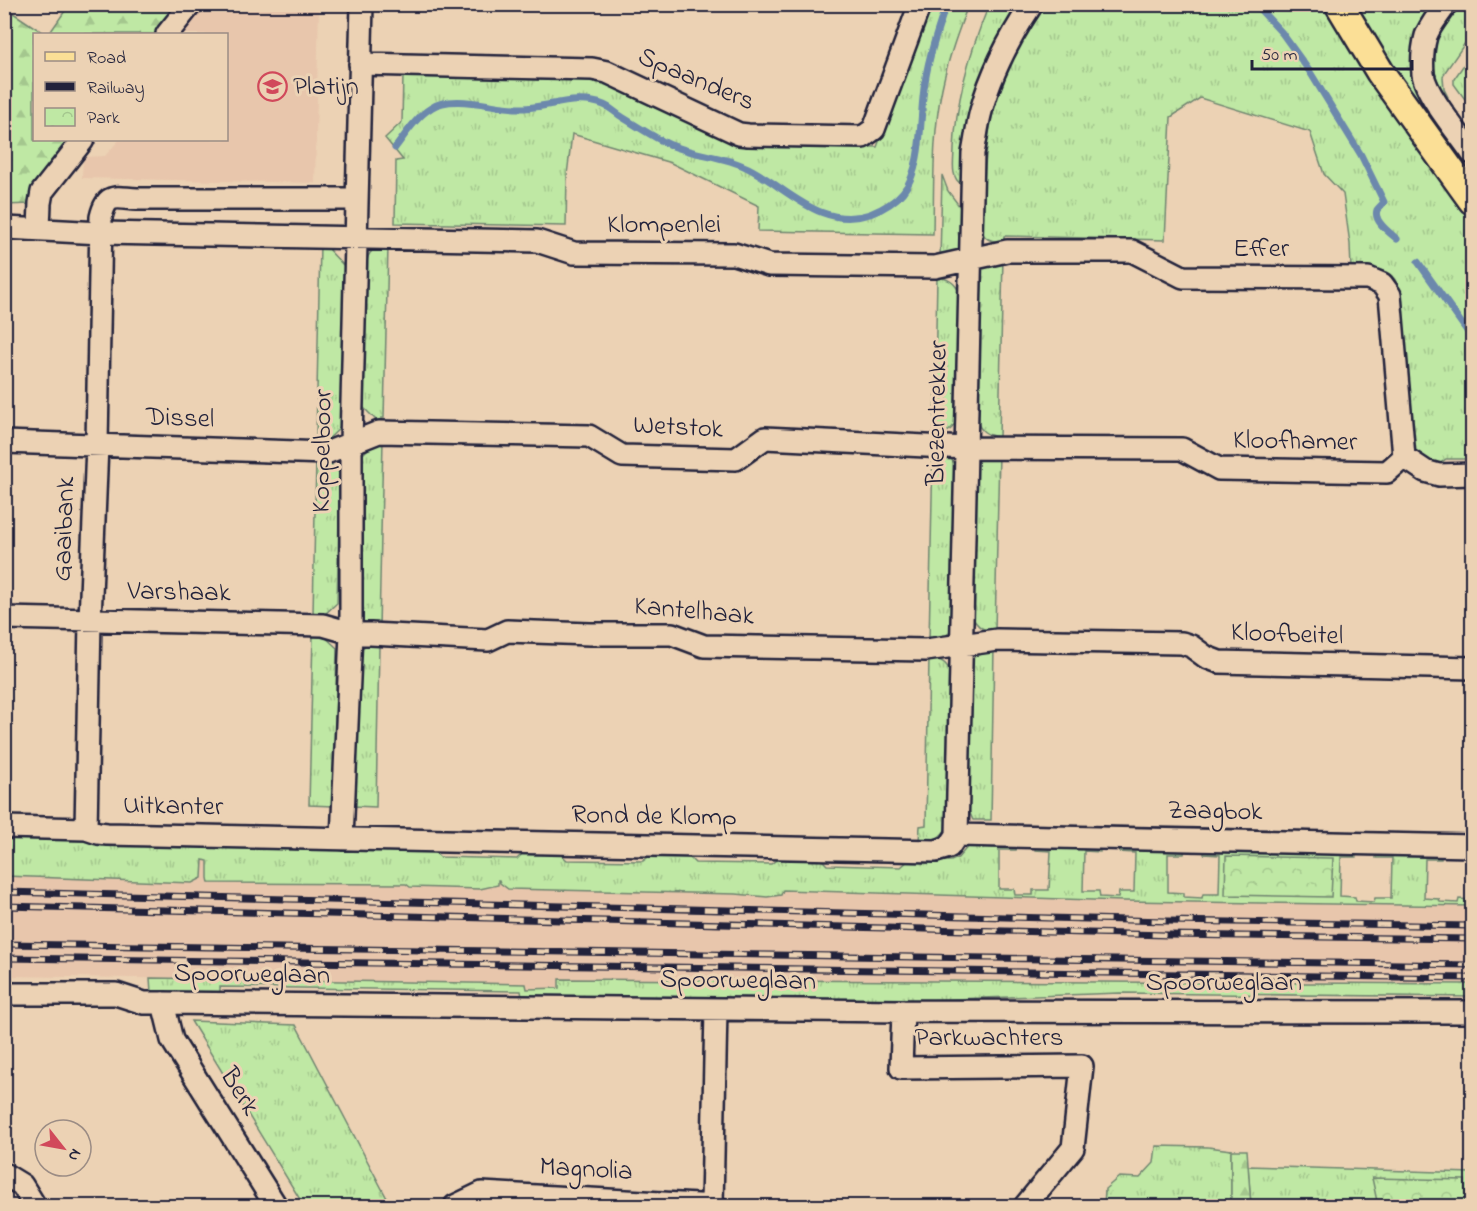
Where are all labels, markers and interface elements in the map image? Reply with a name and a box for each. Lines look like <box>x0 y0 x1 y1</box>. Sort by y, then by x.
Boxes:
legend <box>33 33 228 141</box>
scale bar <box>1252 33 1412 71</box>
street label: Spaanders <box>631 38 761 122</box>
text: 50 m <box>1261 43 1298 69</box>
text: Road <box>87 46 126 72</box>
place label: Platijn <box>293 68 359 107</box>
school or university icon: Platijn <box>256 71 288 103</box>
text: Railway <box>87 76 144 102</box>
text: Park <box>87 106 120 132</box>
street label: Klompenlei <box>607 206 721 245</box>
street label: Effer <box>1233 230 1290 269</box>
street label: Biezentrekker <box>917 339 959 487</box>
street label: Koppelboor <box>302 388 344 513</box>
street label: Dissel <box>144 398 215 440</box>
street label: Wetstok <box>632 406 724 450</box>
street label: Kloofhamer <box>1232 421 1358 463</box>
street label: Gaaibank <box>44 476 86 582</box>
street label: Varshaak <box>126 573 231 613</box>
street label: Kantelhaak <box>632 587 756 637</box>
street label: Kloofbeitel <box>1230 614 1344 656</box>
street label: Uitkanter <box>123 787 224 827</box>
street label: Zaagbok <box>1167 792 1263 832</box>
street label: Rond de Klomp <box>571 796 737 838</box>
street label: Spoorweglaan <box>173 954 331 996</box>
street label: Spoorweglaan <box>659 960 817 1002</box>
street label: Spoorweglaan <box>1146 964 1302 1003</box>
street label: Parkwachters <box>914 1019 1064 1058</box>
street label: Berk <box>209 1059 269 1124</box>
north arrow <box>33 1118 93 1178</box>
text: N <box>61 1144 87 1166</box>
street label: Magnolia <box>538 1148 634 1192</box>

